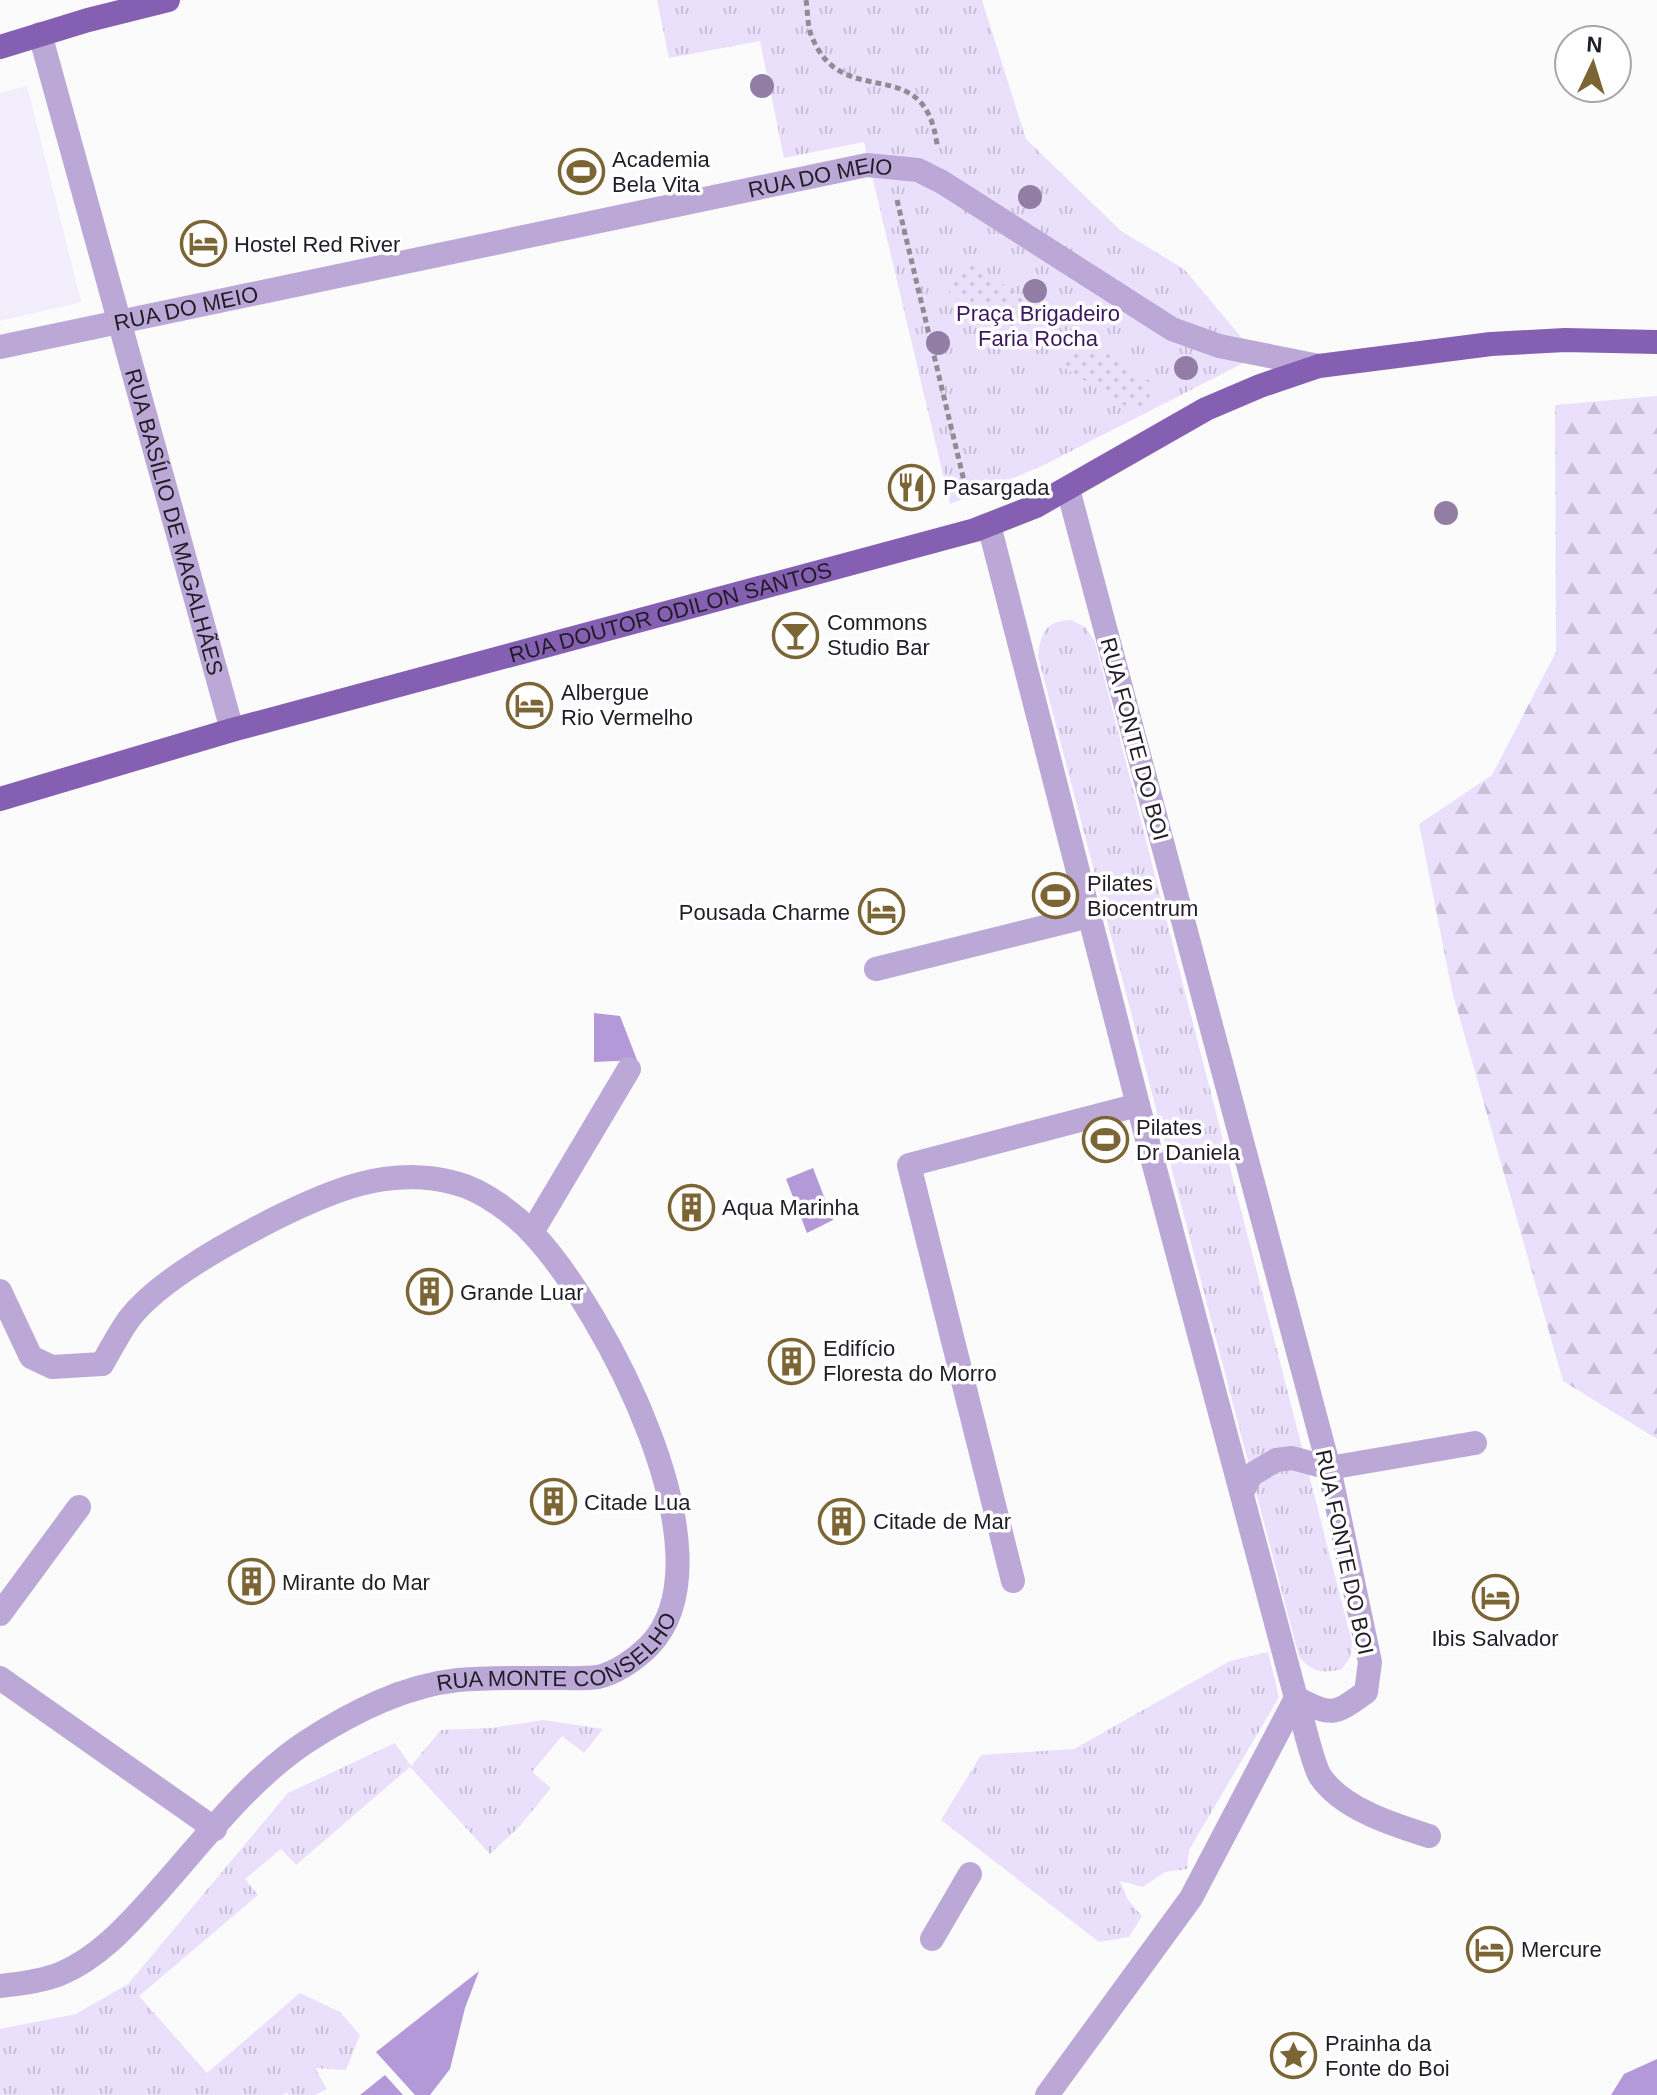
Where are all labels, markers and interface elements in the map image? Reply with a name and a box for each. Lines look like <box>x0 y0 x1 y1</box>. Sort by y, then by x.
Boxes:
north arrow <box>1553 24 1633 104</box>
text: N <box>1586 32 1603 58</box>
place label: Academia Bela Vita <box>612 147 711 197</box>
sports icon: Academia Bela Vita <box>557 148 605 196</box>
street label: RUA DO MEIO <box>746 153 894 203</box>
hotel icon: Hostel Red River <box>179 220 227 268</box>
place label: Hostel Red River <box>234 232 400 257</box>
street label: RUA DO MEIO <box>112 281 260 336</box>
park label: Praça Brigadeiro Faria Rocha <box>956 301 1120 351</box>
street label: RUA BASÍLIO DE MAGALHÃES <box>120 366 228 678</box>
restaurant icon: Pasargada <box>888 463 936 511</box>
place label: Pasargada <box>943 475 1050 500</box>
street label: RUA DOUTOR ODILON SANTOS <box>506 557 835 668</box>
place label: Commons Studio Bar <box>827 610 930 660</box>
bar icon: Commons Studio Bar <box>772 611 820 659</box>
street label: RUA FONTE DO BOI <box>1095 635 1174 843</box>
place label: Albergue Rio Vermelho <box>561 680 693 730</box>
hotel icon: Albergue Rio Vermelho <box>506 681 554 729</box>
place label: Pilates Biocentrum <box>1087 871 1198 921</box>
sports icon: Pilates Biocentrum <box>1032 872 1080 920</box>
hotel icon: Pousada Charme <box>857 888 905 936</box>
place label: Pousada Charme <box>679 900 850 925</box>
place label: Pilates Dr Daniela <box>1136 1115 1241 1165</box>
sports icon: Pilates Dr Daniela <box>1081 1116 1129 1164</box>
building icon: Aqua Marinha <box>667 1183 715 1231</box>
place label: Aqua Marinha <box>722 1195 860 1220</box>
building icon: Grande Luar <box>405 1268 453 1316</box>
place label: Grande Luar <box>460 1280 584 1305</box>
place label: Edifício Floresta do Morro <box>823 1336 997 1386</box>
building icon: Edifício Floresta do Morro <box>768 1337 816 1385</box>
street label: RUA FONTE DO BOI <box>1311 1447 1378 1657</box>
building icon: Citade Lua <box>529 1478 577 1526</box>
place label: Citade Lua <box>584 1490 691 1515</box>
building icon: Citade de Mar <box>818 1497 866 1545</box>
place label: Citade de Mar <box>873 1509 1011 1534</box>
building icon: Mirante do Mar <box>227 1558 275 1606</box>
place label: Mirante do Mar <box>282 1570 430 1595</box>
hotel icon: Ibis Salvador <box>1471 1573 1519 1621</box>
street label: RUA MONTE CONSELHO <box>435 1609 681 1696</box>
place label: Ibis Salvador <box>1431 1626 1559 1651</box>
hotel icon: Mercure <box>1466 1925 1514 1973</box>
place label: Mercure <box>1521 1937 1602 1962</box>
place label: Prainha da Fonte do Boi <box>1325 2031 1450 2081</box>
place icon: Prainha da Fonte do Boi <box>1270 2032 1318 2080</box>

